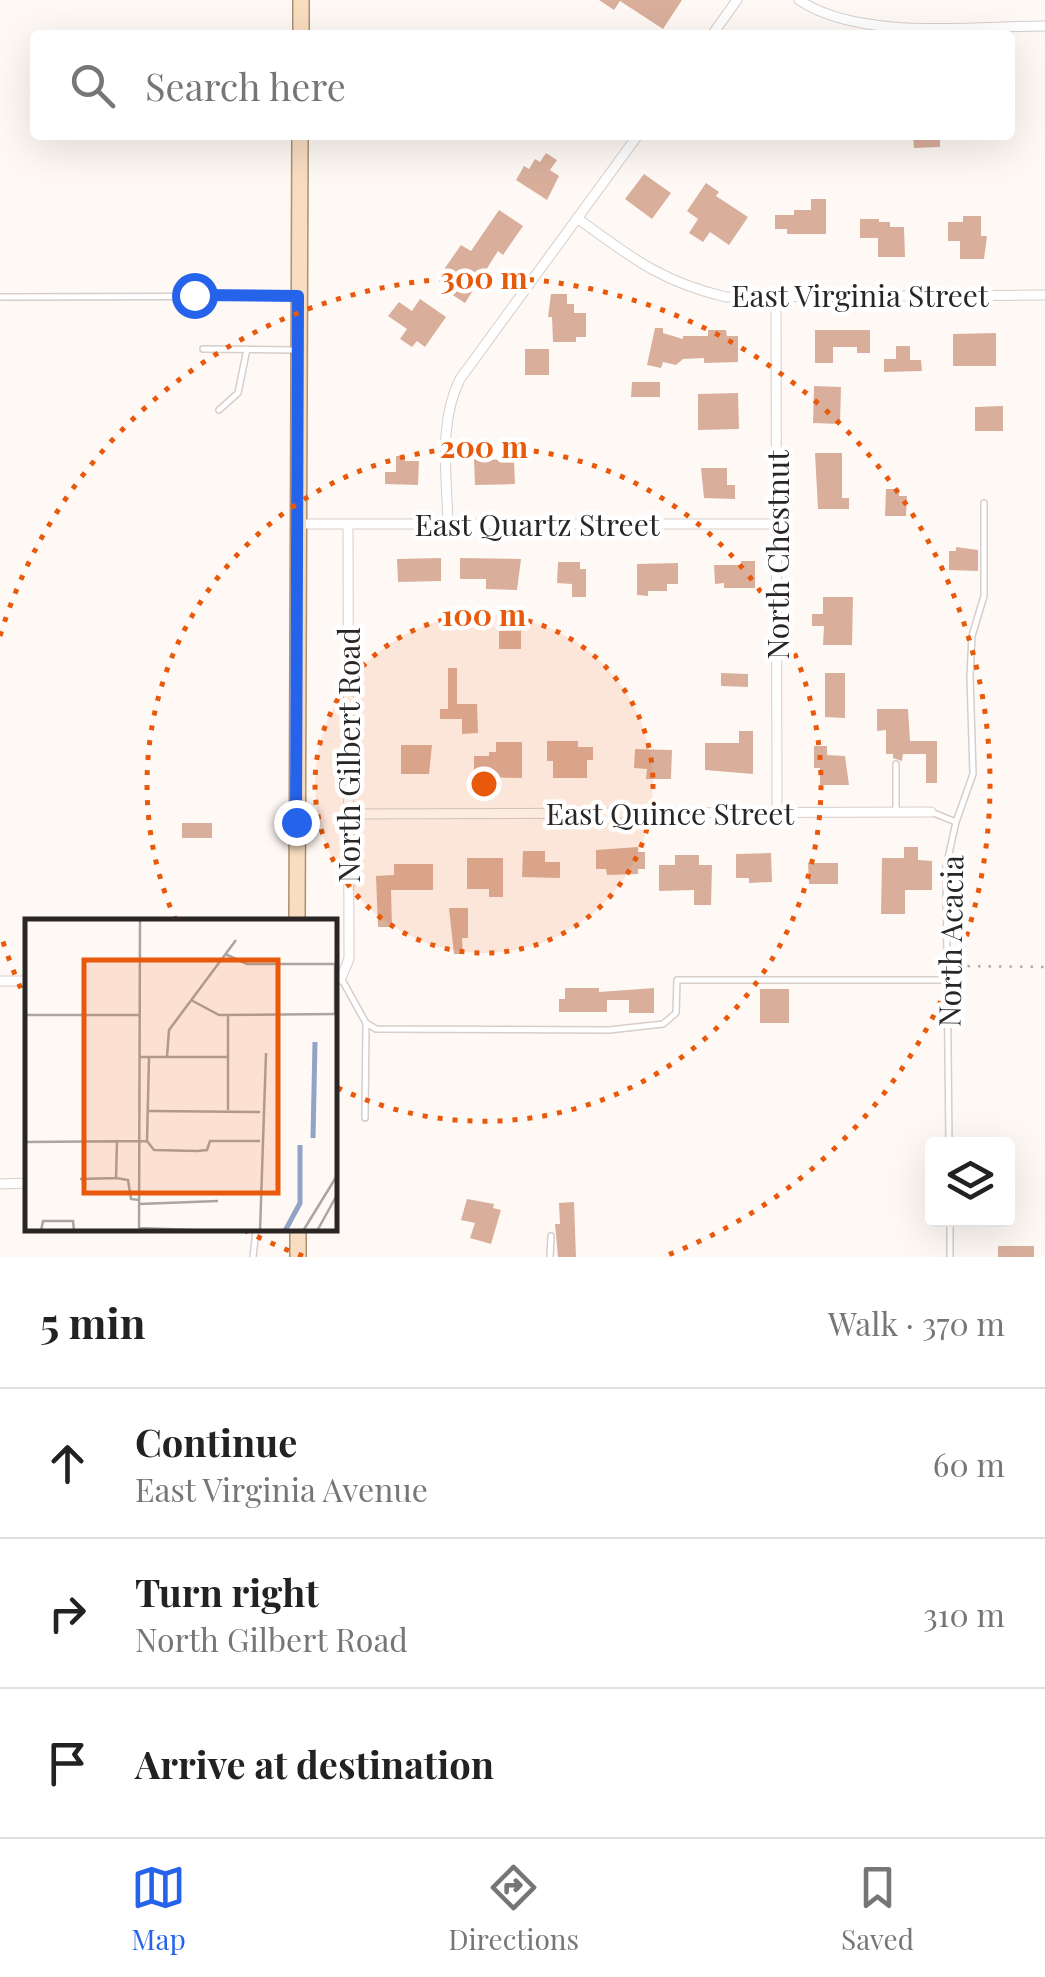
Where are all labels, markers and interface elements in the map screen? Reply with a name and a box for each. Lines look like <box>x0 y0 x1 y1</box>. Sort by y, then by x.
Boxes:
search box <box>30 30 1015 140</box>
icon: search <box>65 58 120 113</box>
text: Search here <box>145 60 346 111</box>
text: 300 m <box>440 257 528 297</box>
route start <box>172 273 218 319</box>
street label: East Virginia Street <box>731 275 989 315</box>
text: 200 m <box>440 426 528 466</box>
street label: North Chestnut <box>757 450 797 660</box>
street label: East Quartz Street <box>414 504 660 544</box>
text: 100 m <box>442 594 526 634</box>
street label: North Gilbert Road <box>328 627 368 883</box>
centre of rings <box>466 766 502 802</box>
street label: East Quince Street <box>546 793 795 833</box>
route end <box>274 800 320 846</box>
street label: North Acacia <box>929 855 971 1027</box>
inset map <box>25 919 338 1232</box>
map controls <box>925 1137 1015 1227</box>
button: layers <box>925 1137 1015 1227</box>
text: 5 min <box>40 1294 145 1350</box>
text: Walk · 370 m <box>828 1301 1005 1344</box>
text: Continue <box>135 1416 297 1467</box>
icon: ahead <box>40 1436 95 1491</box>
text: 60 m <box>933 1442 1005 1485</box>
text: East Virginia Avenue <box>135 1467 428 1510</box>
text: Turn right <box>135 1566 319 1617</box>
icon: right <box>40 1586 95 1641</box>
text: 310 m <box>923 1592 1005 1635</box>
text: North Gilbert Road <box>135 1617 408 1660</box>
icon: arrive <box>40 1736 95 1791</box>
text: Arrive at destination <box>135 1738 494 1789</box>
tab: Map <box>131 1860 186 1957</box>
tab: Directions <box>448 1860 579 1957</box>
tab: Saved <box>841 1860 914 1957</box>

